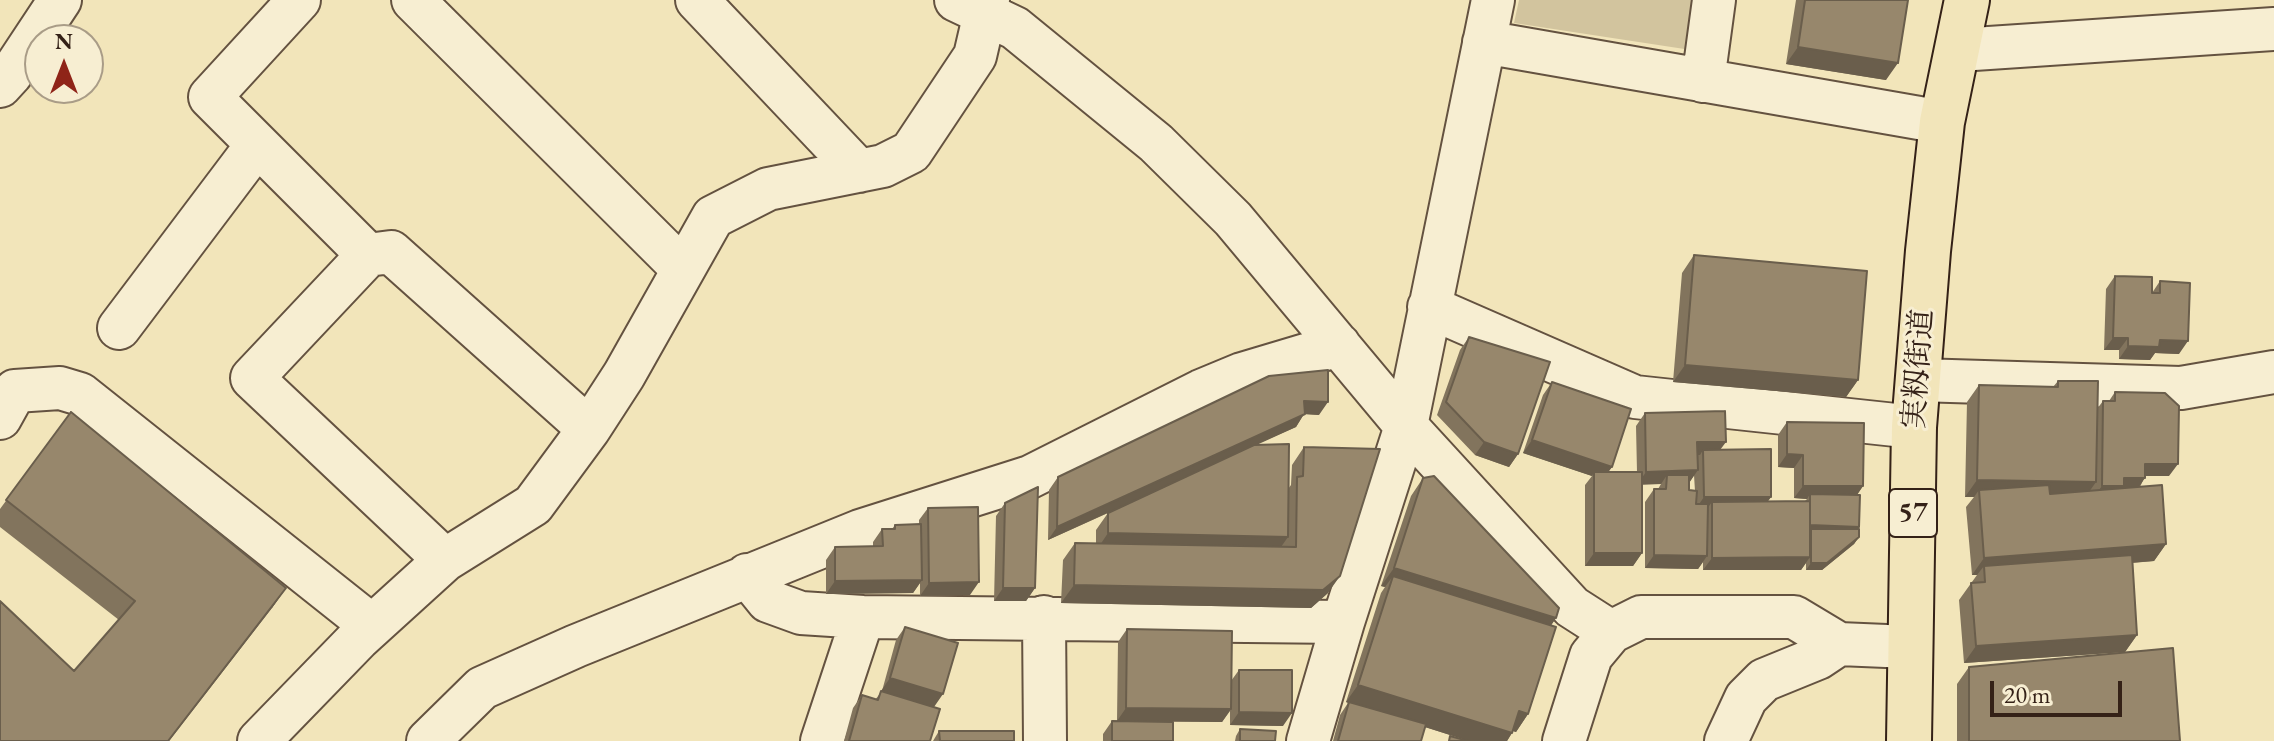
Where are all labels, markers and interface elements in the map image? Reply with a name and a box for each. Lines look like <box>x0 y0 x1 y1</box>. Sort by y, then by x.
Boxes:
north arrow <box>24 24 104 104</box>
text: N <box>55 27 73 56</box>
street label: 実籾街道 <box>1897 308 1941 430</box>
road number: 57 <box>1889 489 1937 537</box>
scale bar <box>1994 665 2126 715</box>
text: 20 m <box>2004 679 2051 710</box>

